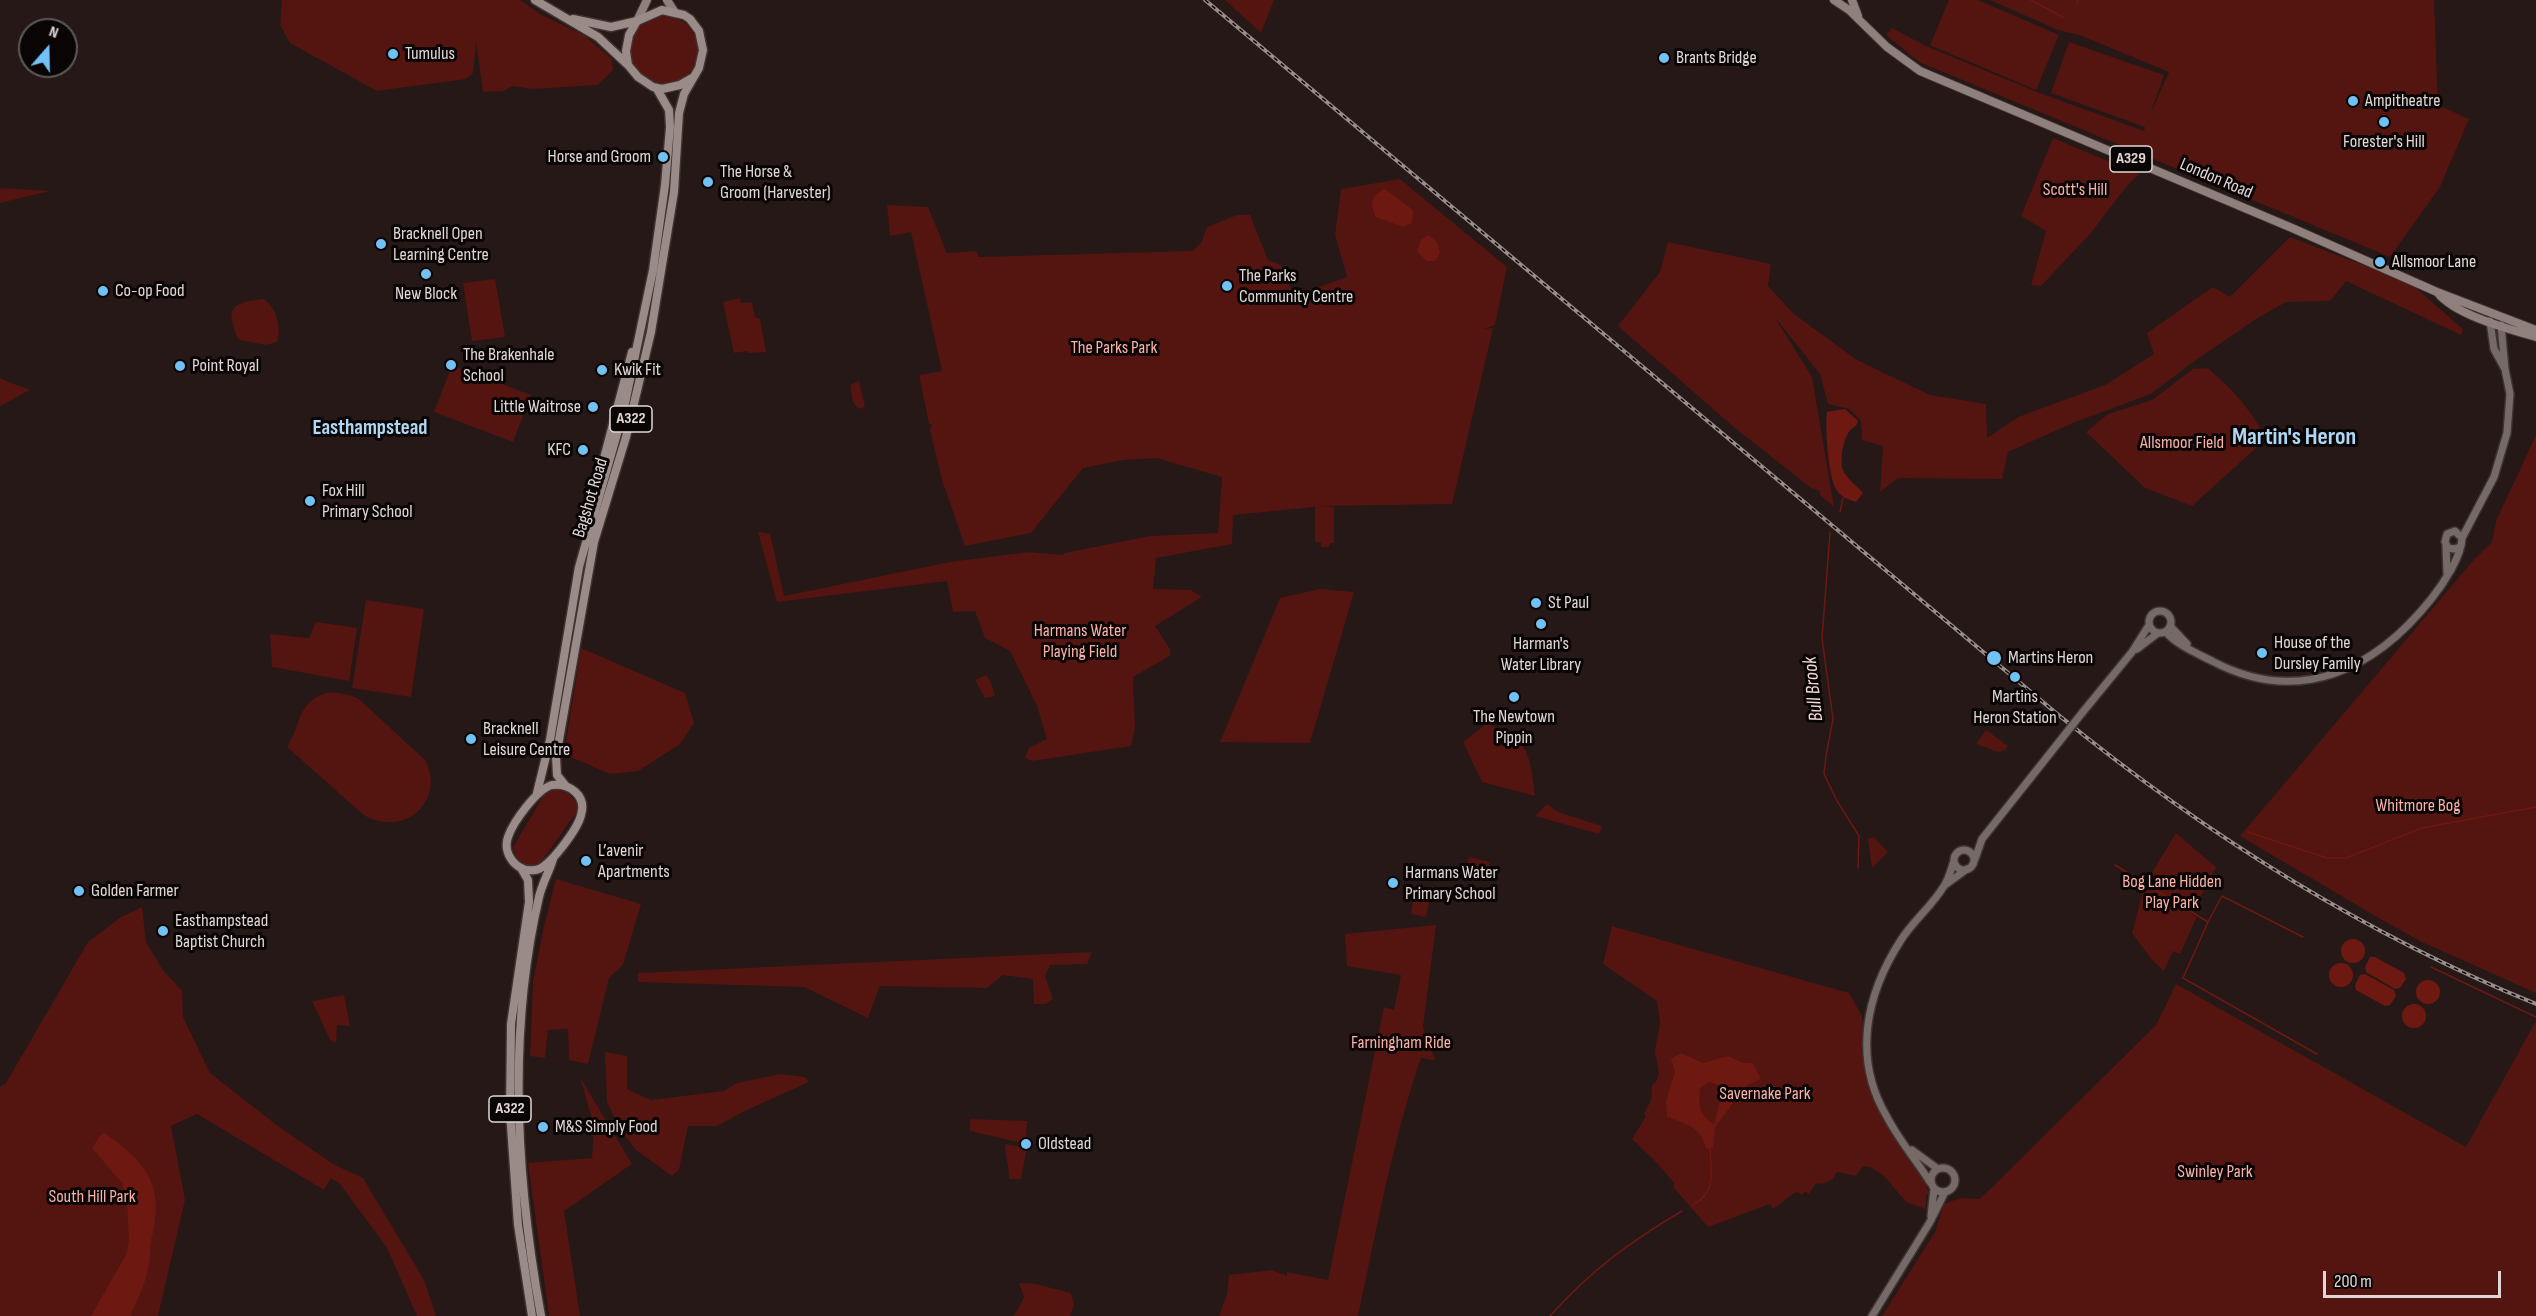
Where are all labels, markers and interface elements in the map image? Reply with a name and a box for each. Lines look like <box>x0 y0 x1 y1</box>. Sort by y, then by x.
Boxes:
north arrow <box>18 18 78 78</box>
text: N <box>46 22 61 43</box>
place label: Tumulus <box>405 43 455 65</box>
marker: Tumulus <box>386 47 400 61</box>
place label: Brants Bridge <box>1676 47 1757 69</box>
marker: Brants Bridge <box>1657 51 1671 65</box>
place label: Ampitheatre <box>2365 90 2440 112</box>
marker: Ampitheatre <box>2346 94 2360 108</box>
marker: Forester's Hill <box>2377 115 2391 129</box>
place label: Forester's Hill <box>2343 131 2425 153</box>
place label: Horse and Groom <box>548 146 651 168</box>
road number: A329 <box>2110 146 2152 172</box>
marker: Horse and Groom <box>656 150 670 164</box>
street label: London Road <box>2176 154 2256 204</box>
place label: The Horse & Groom (Harvester) <box>720 161 831 204</box>
marker: The Horse & Groom (Harvester) <box>701 175 715 189</box>
park label: Scott's Hill <box>2043 179 2107 201</box>
place label: Bracknell Open Learning Centre <box>393 223 489 266</box>
marker: Bracknell Open Learning Centre <box>374 237 388 251</box>
place label: Allsmoor Lane <box>2392 251 2476 273</box>
marker: Allsmoor Lane <box>2373 255 2387 269</box>
place label: The Parks Community Centre <box>1239 265 1353 308</box>
marker: New Block <box>419 267 433 281</box>
marker: The Parks Community Centre <box>1220 279 1234 293</box>
place label: Co-op Food <box>115 280 184 302</box>
place label: New Block <box>395 283 457 305</box>
marker: Co-op Food <box>96 284 110 298</box>
park label: The Parks Park <box>1071 337 1157 359</box>
place label: The Brakenhale School <box>463 344 555 386</box>
place label: Point Royal <box>192 355 259 377</box>
marker: The Brakenhale School <box>444 358 458 372</box>
marker: Point Royal <box>173 359 187 373</box>
place label: Kwik Fit <box>614 359 661 381</box>
marker: Kwik Fit <box>595 363 609 377</box>
place label: Little Waitrose <box>494 396 581 418</box>
marker: Little Waitrose <box>586 400 600 414</box>
road number: A322 <box>610 406 652 432</box>
district label: Easthampstead <box>312 416 428 442</box>
district label: Martin's Heron <box>2232 424 2356 452</box>
park label: Allsmoor Field <box>2140 432 2224 454</box>
place label: KFC <box>547 439 571 461</box>
marker: KFC <box>576 443 590 457</box>
street label: Bagshot Road <box>569 456 613 540</box>
place label: Fox Hill Primary School <box>322 480 413 522</box>
marker: Fox Hill Primary School <box>303 494 317 508</box>
place label: St Paul <box>1548 592 1589 614</box>
marker: St Paul <box>1529 596 1543 610</box>
marker: Harman's Water Library <box>1534 617 1548 631</box>
park label: Harmans Water Playing Field <box>1034 620 1126 662</box>
place label: House of the Dursley Family <box>2274 632 2361 674</box>
place label: Harman's Water Library <box>1501 633 1581 676</box>
marker: House of the Dursley Family <box>2255 646 2269 660</box>
place label: Martins Heron <box>2008 647 2093 669</box>
marker: Martins Heron <box>1985 649 2003 667</box>
water label: Bull Brook <box>1799 655 1829 723</box>
marker: Martins Heron Station <box>2008 670 2022 684</box>
place label: Martins Heron Station <box>1973 686 2057 728</box>
marker: The Newtown Pippin <box>1507 690 1521 704</box>
place label: The Newtown Pippin <box>1473 706 1555 748</box>
place label: Bracknell Leisure Centre <box>483 718 570 760</box>
marker: Bracknell Leisure Centre <box>464 732 478 746</box>
park label: Whitmore Bog <box>2376 795 2460 817</box>
place label: L’avenir Apartments <box>598 840 670 882</box>
marker: L’avenir Apartments <box>579 854 593 868</box>
place label: Harmans Water Primary School <box>1405 862 1498 904</box>
park label: Bog Lane Hidden Play Park <box>2122 871 2222 914</box>
marker: Harmans Water Primary School <box>1386 876 1400 890</box>
place label: Golden Farmer <box>91 880 179 902</box>
marker: Golden Farmer <box>72 884 86 898</box>
place label: Easthampstead Baptist Church <box>175 910 268 952</box>
marker: Easthampstead Baptist Church <box>156 924 170 938</box>
park label: Farningham Ride <box>1351 1032 1451 1054</box>
park label: Savernake Park <box>1719 1083 1811 1105</box>
road number: A322 <box>489 1096 531 1122</box>
place label: M&S Simply Food <box>555 1116 658 1138</box>
marker: M&S Simply Food <box>536 1120 550 1134</box>
place label: Oldstead <box>1038 1133 1091 1155</box>
marker: Oldstead <box>1019 1137 1033 1151</box>
park label: Swinley Park <box>2177 1161 2253 1183</box>
park label: South Hill Park <box>48 1186 136 1208</box>
scale bar <box>2326 1259 2504 1297</box>
text: 200 m <box>2334 1271 2372 1292</box>

